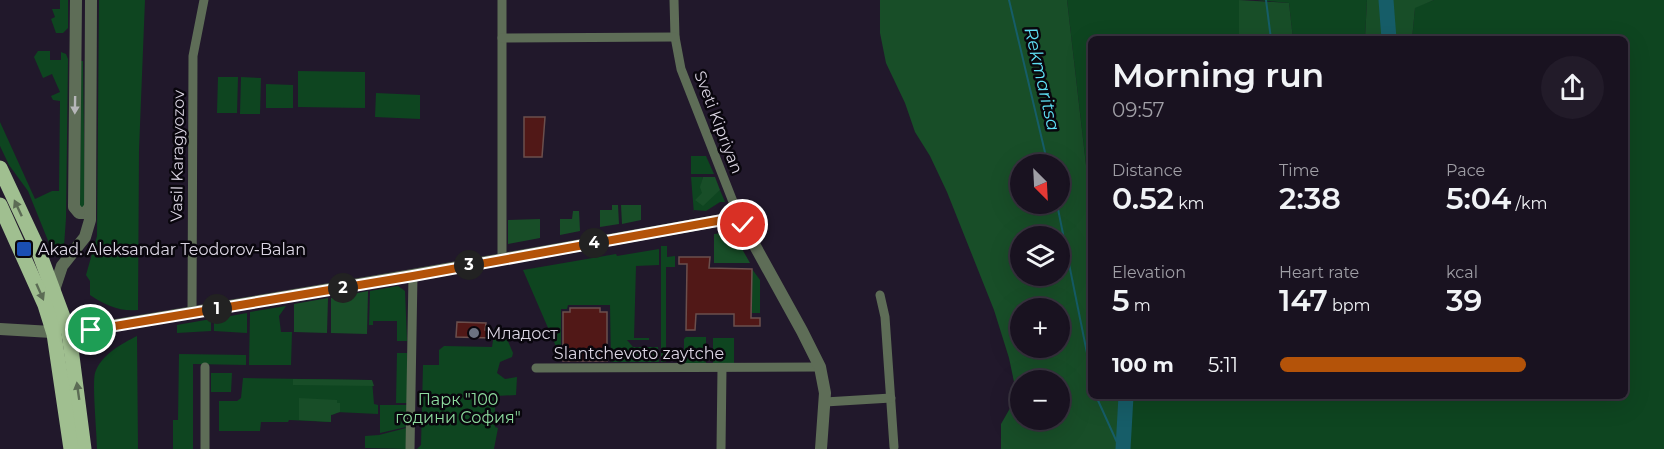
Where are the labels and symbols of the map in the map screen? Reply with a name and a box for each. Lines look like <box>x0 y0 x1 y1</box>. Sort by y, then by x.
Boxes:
water label: Rekmaritsa <box>1019 25 1065 133</box>
street label: Sveti Kipriyan <box>690 68 747 176</box>
street label: Vasil Karagyozov <box>167 90 188 222</box>
one-way arrow <box>70 95 80 114</box>
north arrow <box>1010 154 1070 214</box>
one-way arrow <box>14 199 23 216</box>
pin <box>717 199 768 250</box>
pin: 4 <box>579 228 609 258</box>
marker: Akad. Aleksandar Teodorov-Balan <box>15 240 33 258</box>
place label: Akad. Aleksandar Teodorov-Balan <box>38 240 306 259</box>
pin: 3 <box>454 250 484 280</box>
pin: 2 <box>328 273 358 303</box>
one-way arrow <box>35 284 45 302</box>
pin: 1 <box>202 294 232 324</box>
pin <box>65 304 116 355</box>
place label: Младост <box>486 324 558 343</box>
marker: Младост <box>467 326 481 340</box>
street label: Slantchevoto zaytche <box>554 344 724 363</box>
one-way arrow <box>73 381 83 400</box>
park label: Парк "100 години София" <box>395 390 521 427</box>

